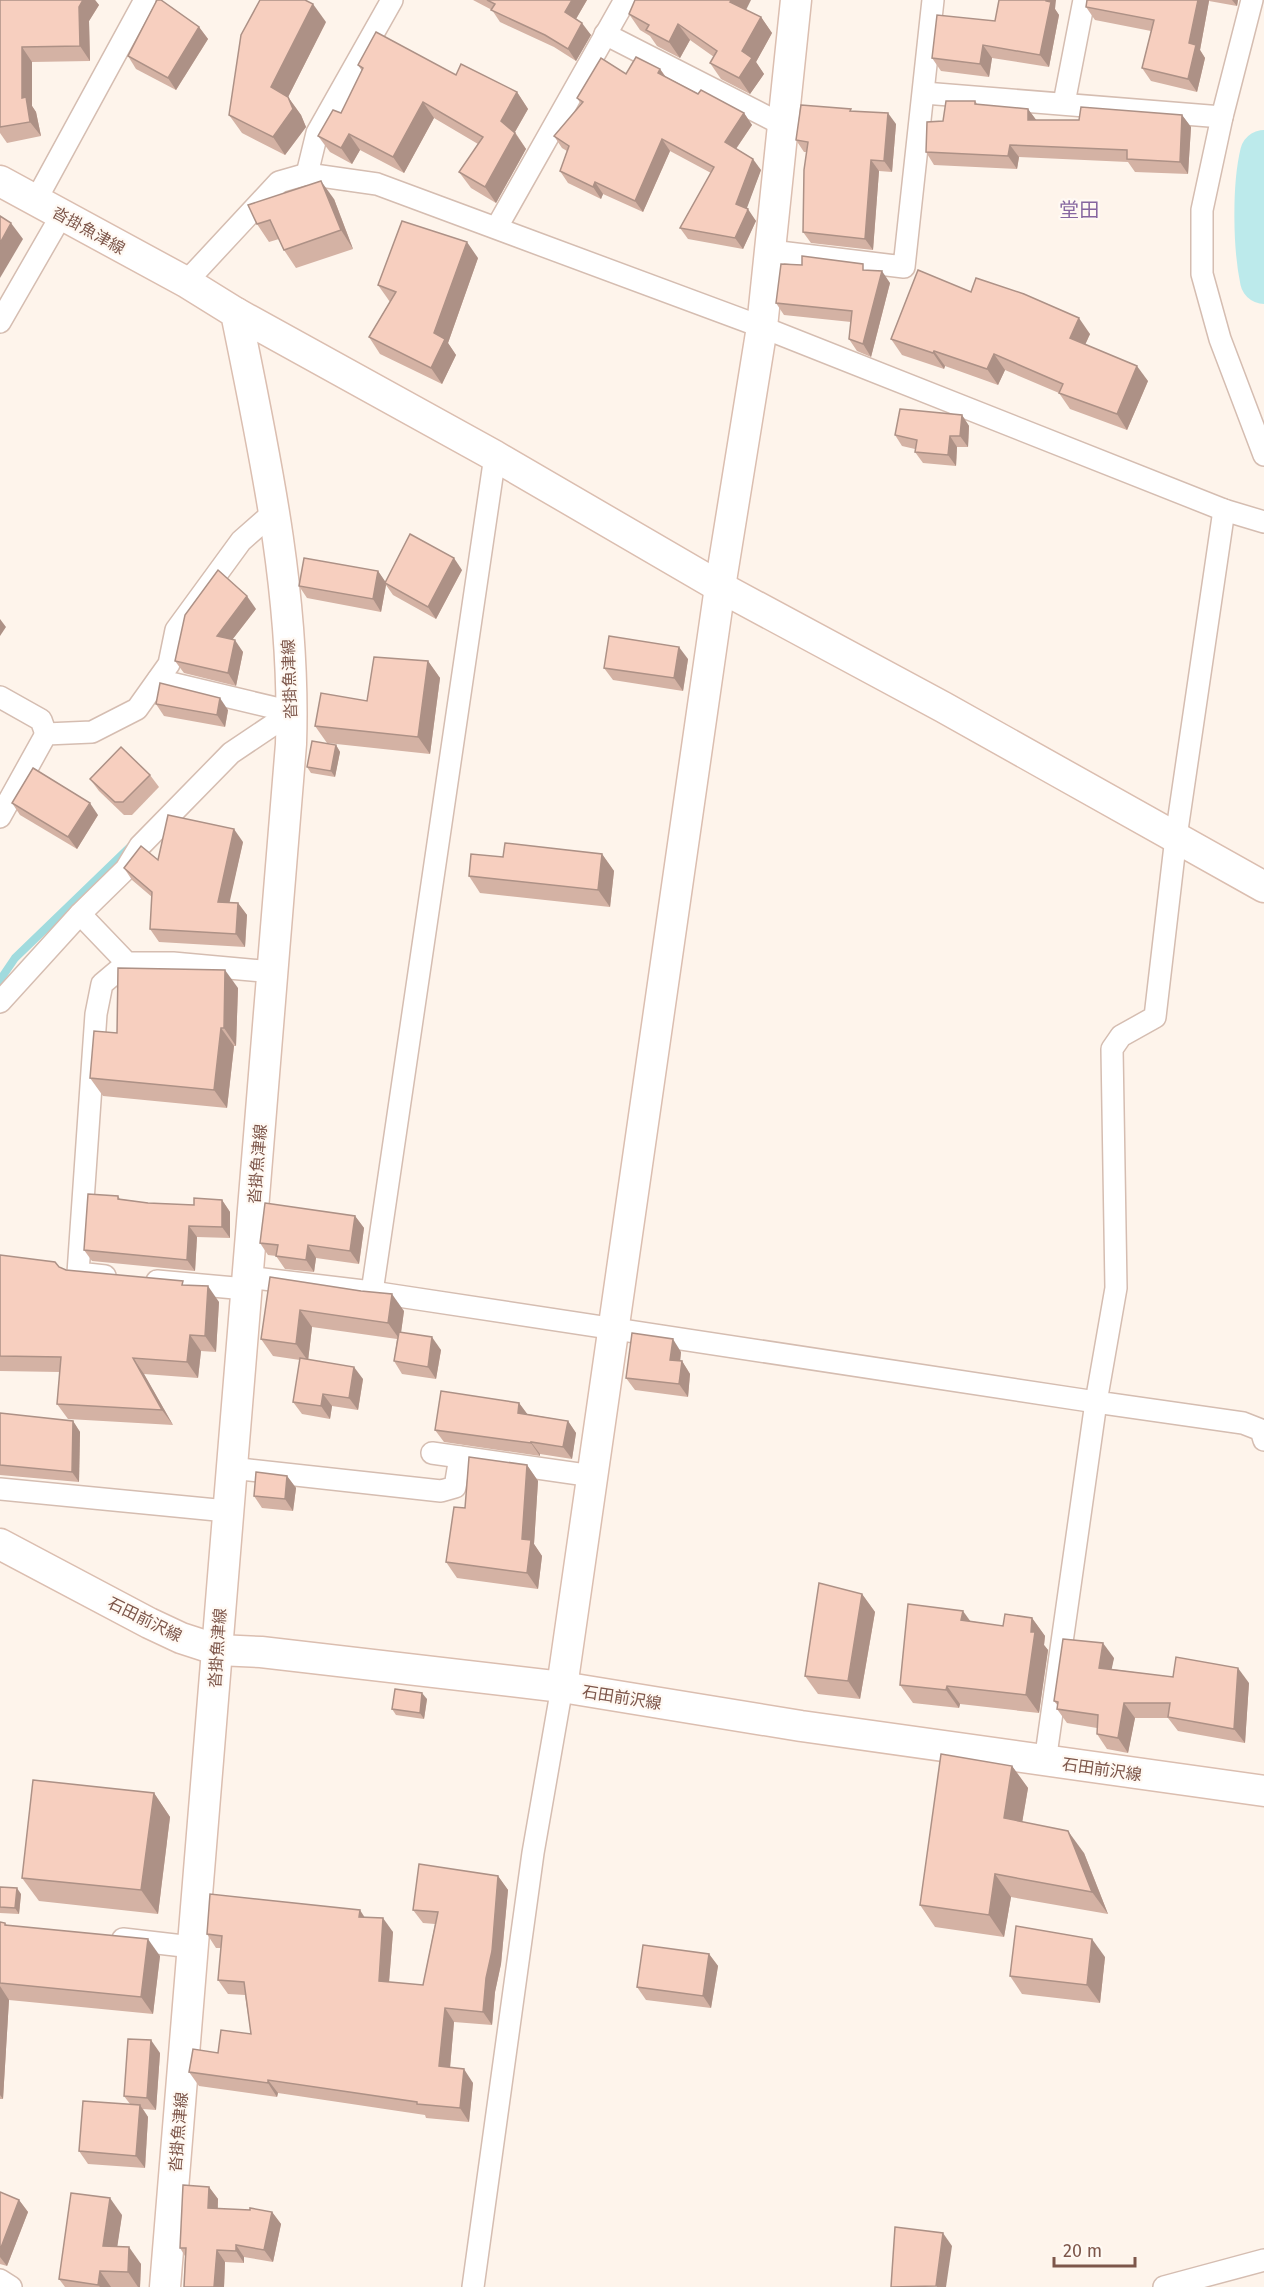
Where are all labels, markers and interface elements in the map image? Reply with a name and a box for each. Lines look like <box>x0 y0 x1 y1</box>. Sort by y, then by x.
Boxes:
district label: 堂田 <box>1059 198 1099 222</box>
street label: 沓掛魚津線 <box>49 203 128 258</box>
street label: 沓掛魚津線 <box>279 639 300 719</box>
street label: 沓掛魚津線 <box>245 1123 270 1205</box>
street label: 石田前沢線 <box>105 1593 185 1646</box>
street label: 沓掛魚津線 <box>205 1607 230 1689</box>
street label: 石田前沢線 <box>581 1682 663 1713</box>
street label: 石田前沢線 <box>1061 1755 1143 1784</box>
street label: 沓掛魚津線 <box>166 2091 191 2173</box>
scale bar <box>1054 2230 1135 2268</box>
text: 20 m <box>1063 2240 1102 2262</box>

